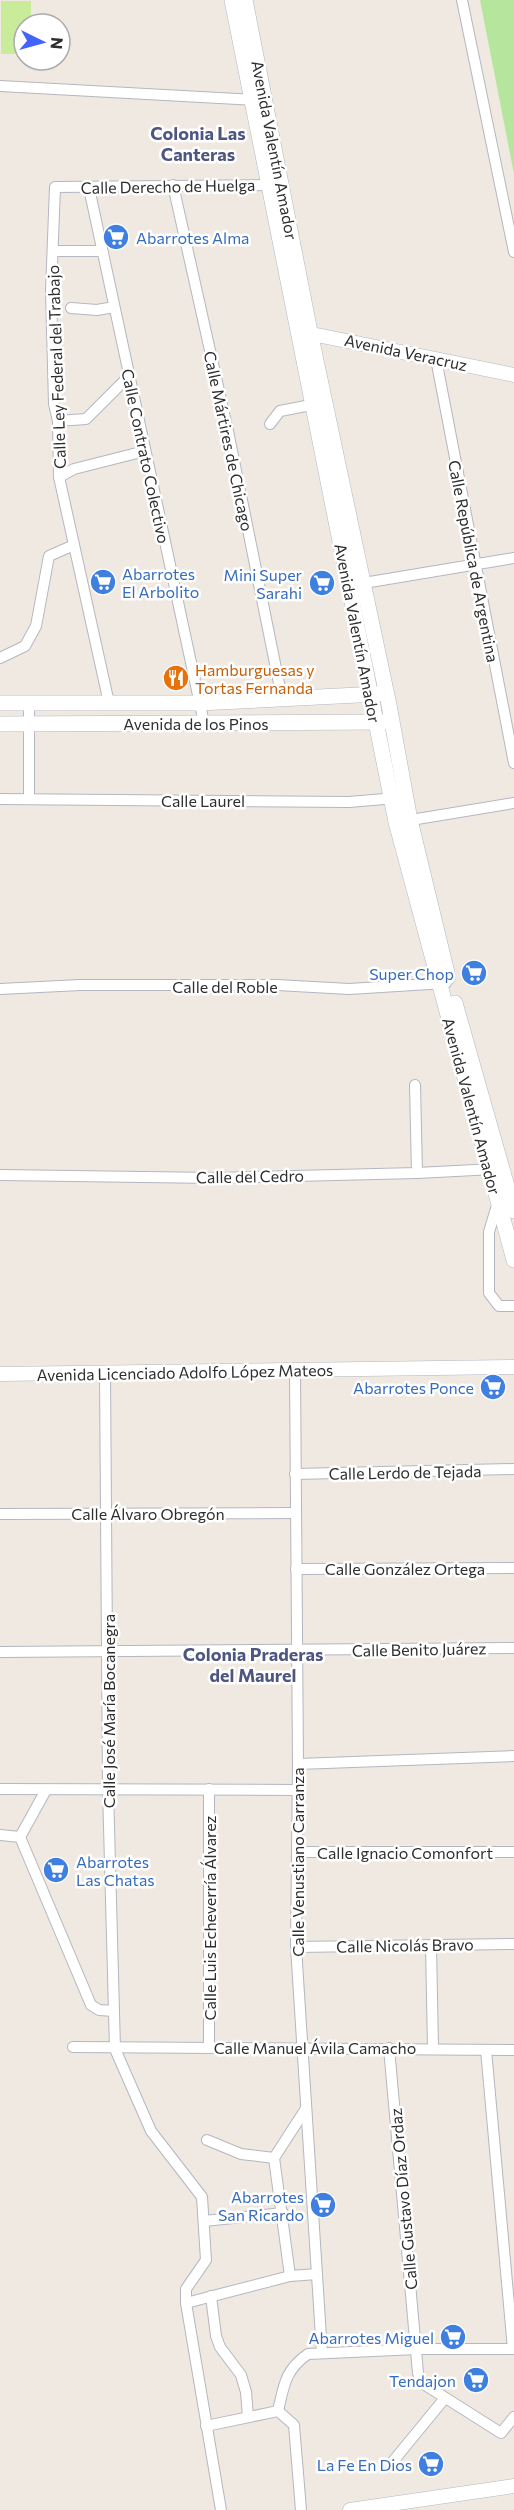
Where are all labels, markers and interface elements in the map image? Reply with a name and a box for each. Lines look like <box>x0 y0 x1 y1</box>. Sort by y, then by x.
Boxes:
north arrow <box>12 12 72 72</box>
text: N <box>47 37 67 50</box>
street label: Avenida Valentín Amador <box>248 59 302 242</box>
district label: Colonia Las Canteras <box>150 122 246 165</box>
street label: Calle Derecho de Huelga <box>81 175 255 197</box>
supermarket icon: Abarrotes Alma <box>101 222 131 252</box>
place label: Abarrotes Alma <box>136 228 249 247</box>
street label: Calle Ley Federal del Trabajo <box>43 265 69 469</box>
street label: Avenida Veracruz <box>343 330 469 374</box>
street label: Calle Mártires de Chicago <box>201 349 257 533</box>
street label: Calle Contrato Colectivo <box>118 367 174 545</box>
street label: Calle República de Argentina <box>445 458 503 664</box>
street label: Avenida Valentín Amador <box>331 542 385 725</box>
place label: Abarrotes El Arbolito <box>122 564 199 601</box>
place label: Mini Super Sarahi <box>224 565 303 602</box>
supermarket icon: Abarrotes El Arbolito <box>88 567 118 597</box>
supermarket icon: Mini Super Sarahi <box>307 568 337 598</box>
place label: Hamburguesas y Tortas Fernanda <box>195 660 314 697</box>
restaurant icon: Hamburguesas y Tortas Fernanda <box>161 663 191 693</box>
street label: Avenida de los Pinos <box>123 714 269 733</box>
street label: Calle Laurel <box>161 791 245 810</box>
supermarket icon: Super Chop <box>459 958 489 988</box>
place label: Super Chop <box>369 964 454 983</box>
street label: Calle del Roble <box>172 977 278 996</box>
street label: Avenida Valentín Amador <box>439 1015 505 1197</box>
street label: Calle del Cedro <box>196 1166 304 1186</box>
street label: Avenida Licenciado Adolfo López Mateos <box>37 1360 333 1384</box>
supermarket icon: Abarrotes Ponce <box>478 1372 508 1402</box>
place label: Abarrotes Ponce <box>353 1378 474 1397</box>
street label: Calle Lerdo de Tejada <box>328 1461 482 1483</box>
street label: Calle Álvaro Obregón <box>71 1504 225 1523</box>
street label: Calle González Ortega <box>325 1559 485 1578</box>
street label: Calle José María Bocanegra <box>99 1614 118 1808</box>
street label: Calle Benito Juárez <box>352 1638 486 1660</box>
district label: Colonia Praderas del Maurel <box>183 1643 323 1686</box>
street label: Calle Venustiano Carranza <box>288 1767 307 1957</box>
street label: Calle Luis Echeverría Álvarez <box>200 1815 219 2021</box>
street label: Calle Ignacio Comonfort <box>317 1843 493 1862</box>
place label: Abarrotes Las Chatas <box>76 1852 155 1889</box>
supermarket icon: Abarrotes Las Chatas <box>41 1855 71 1885</box>
street label: Calle Nicolás Bravo <box>336 1934 474 1956</box>
street label: Calle Manuel Ávila Camacho <box>214 2038 416 2057</box>
street label: Calle Gustavo Díaz Ordaz <box>386 2107 420 2291</box>
place label: Abarrotes San Ricardo <box>218 2187 304 2224</box>
supermarket icon: Abarrotes San Ricardo <box>308 2190 338 2220</box>
supermarket icon: Abarrotes Miguel <box>438 2322 468 2352</box>
place label: Abarrotes Miguel <box>308 2328 434 2347</box>
supermarket icon: Tendajon <box>461 2365 491 2395</box>
place label: Tendajon <box>389 2371 456 2390</box>
supermarket icon: La Fe En Dios <box>416 2449 446 2479</box>
place label: La Fe En Dios <box>317 2455 412 2474</box>

